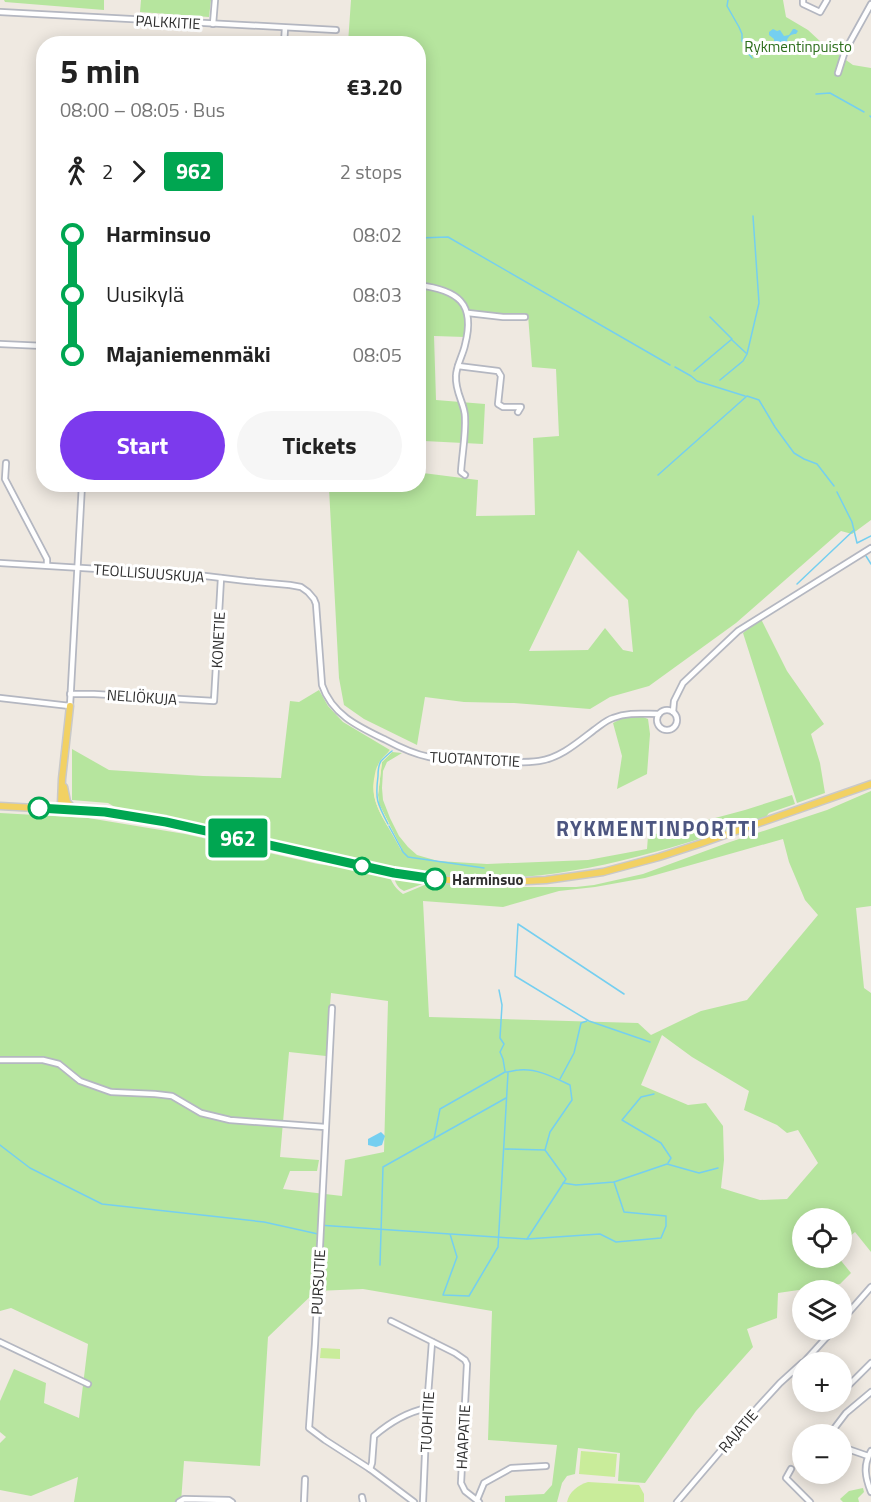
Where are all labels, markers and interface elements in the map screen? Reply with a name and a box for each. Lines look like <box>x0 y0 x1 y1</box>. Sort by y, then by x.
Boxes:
street label: PALKKITIE <box>135 9 201 35</box>
park label: Rykmentinpuisto <box>744 35 852 58</box>
text: 5 min <box>60 46 140 96</box>
text: €3.20 <box>347 70 402 104</box>
text: 08:00 – 08:05 · Bus <box>60 94 225 125</box>
icon: walk <box>60 155 93 188</box>
icon: forward <box>122 155 155 188</box>
text: 962 <box>176 155 211 187</box>
text: 2 <box>102 156 113 187</box>
text: 2 stops <box>340 156 402 187</box>
text: Harminsuo <box>106 217 211 251</box>
text: 08:02 <box>353 219 402 250</box>
text: Uusikylä <box>106 277 184 311</box>
text: 08:03 <box>353 279 402 310</box>
text: Majaniemenmäki <box>106 337 271 371</box>
text: 08:05 <box>353 339 402 370</box>
button: Start <box>60 411 225 480</box>
button: Tickets <box>237 411 402 480</box>
street label: TEOLLISUUSKUJA <box>93 558 205 588</box>
street label: KONETIE <box>205 611 231 669</box>
street label: NELIÖKUJA <box>106 683 178 711</box>
street label: TUOTANTOTIE <box>429 745 521 773</box>
unlabelled marker <box>28 797 50 819</box>
district label: RYKMENTINPORTTI <box>556 812 758 844</box>
line badge: 962 <box>204 818 272 858</box>
text: 962 <box>220 822 256 854</box>
unlabelled marker <box>353 857 371 875</box>
marker: Harminsuo <box>424 868 446 890</box>
place label: Harminsuo <box>452 868 524 891</box>
map controls <box>792 1208 852 1484</box>
button: locate <box>792 1208 852 1268</box>
street label: PURSUTIE <box>305 1249 331 1315</box>
button: layers <box>792 1280 852 1340</box>
button: + <box>792 1352 852 1412</box>
street label: TUOHITIE <box>414 1391 440 1453</box>
street label: HAAPATIE <box>450 1404 476 1470</box>
street label: RAJATIE <box>713 1404 763 1458</box>
button: − <box>792 1424 852 1484</box>

